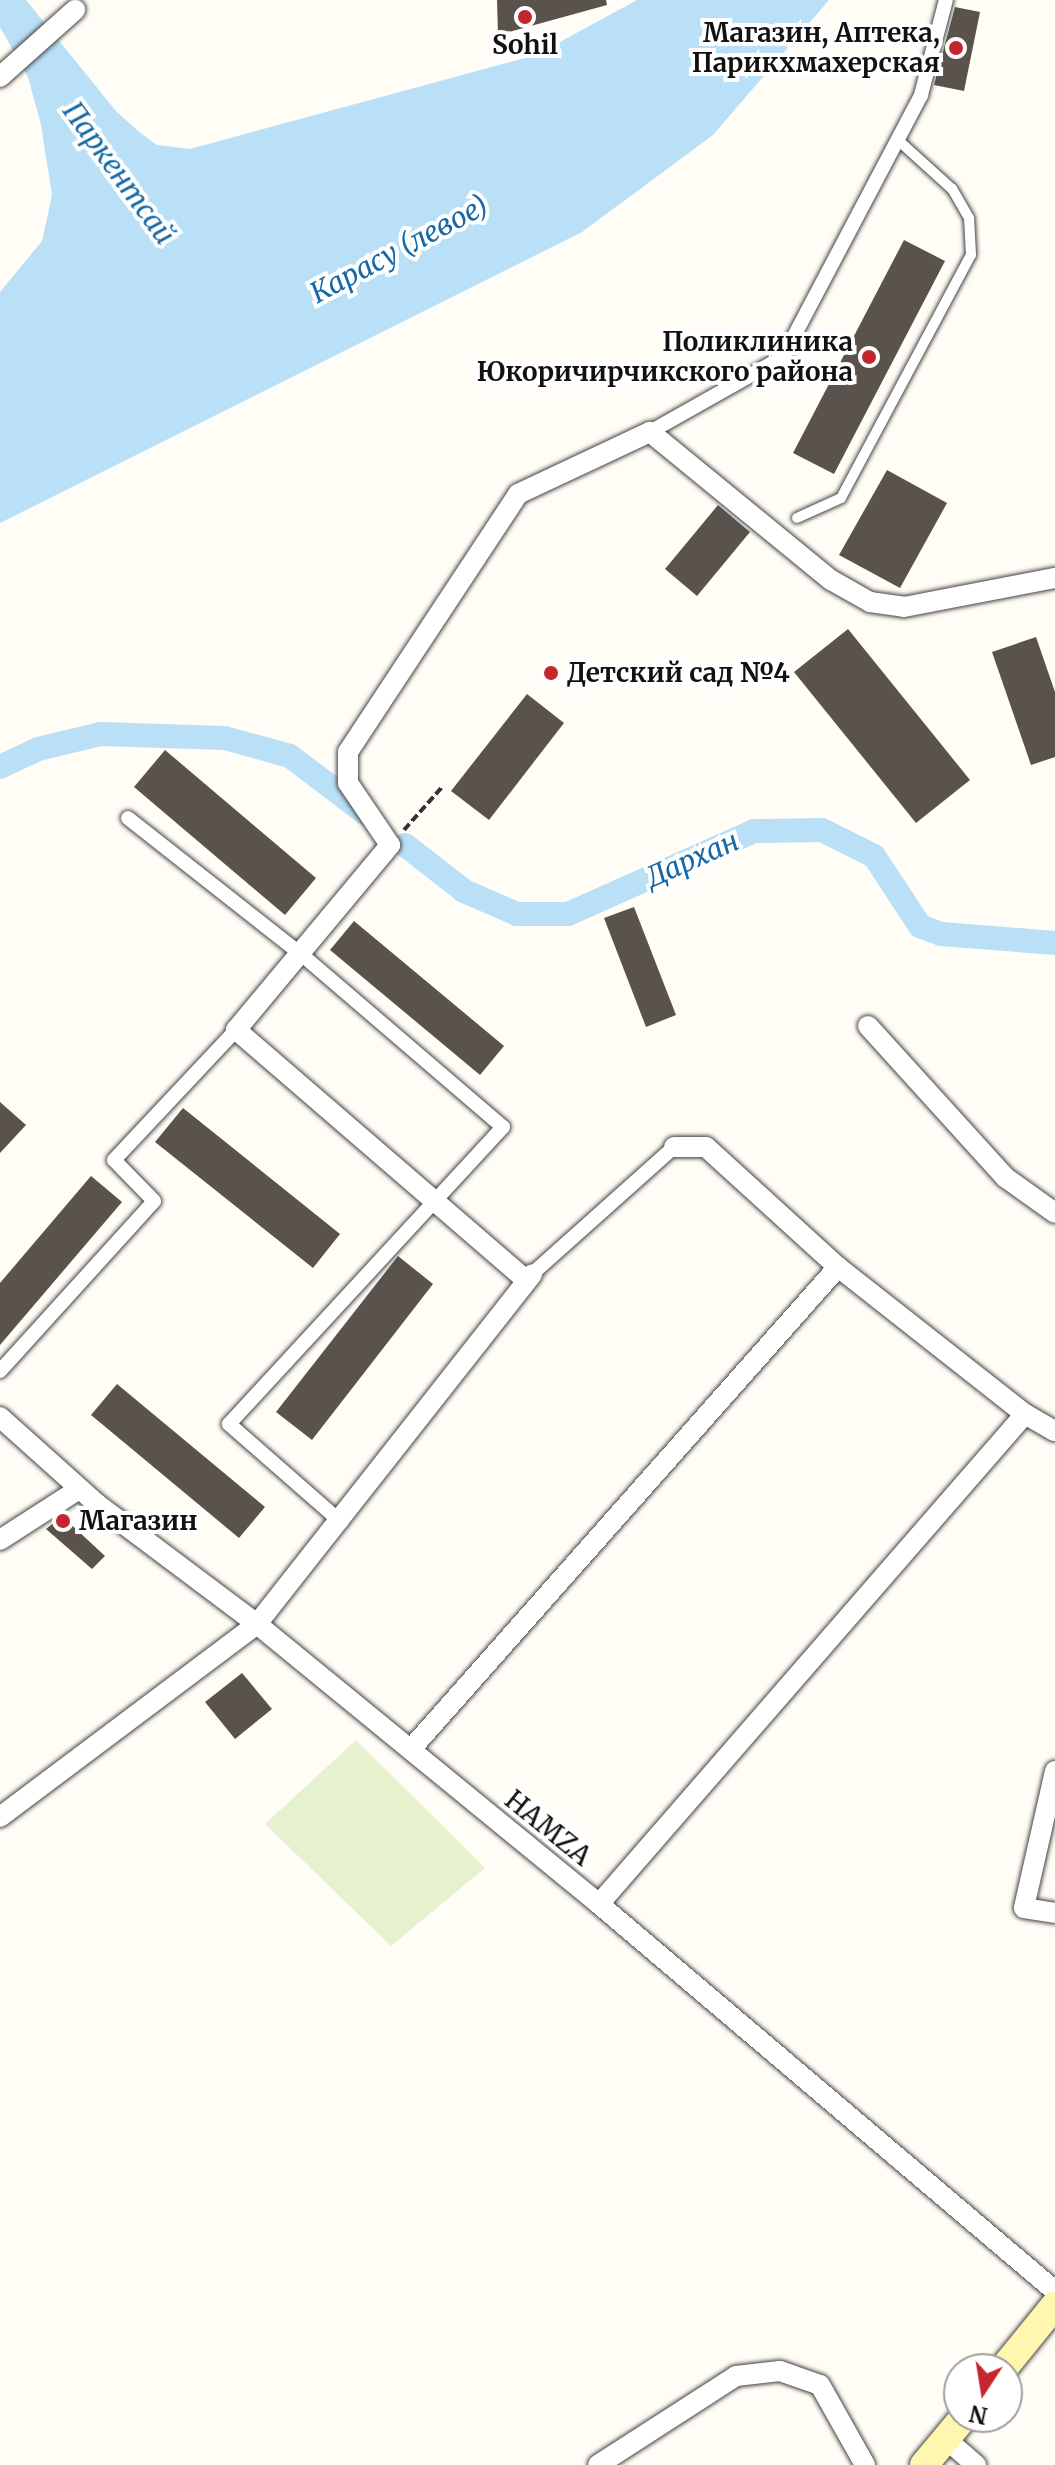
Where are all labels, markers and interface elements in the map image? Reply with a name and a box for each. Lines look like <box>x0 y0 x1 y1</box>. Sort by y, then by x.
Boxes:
marker: Sohil <box>516 8 534 26</box>
place label: Магазин, Аптека, Парикхмахерская <box>692 17 940 78</box>
place label: Sohil <box>492 29 558 61</box>
marker: Магазин, Аптека, Парикхмахерская <box>947 39 965 57</box>
water label: Паркентсай <box>56 95 182 251</box>
water label: Карасу (левое) <box>304 188 494 310</box>
place label: Поликлиника Юкоричирчикского района <box>477 326 853 388</box>
marker: Поликлиника Юкоричирчикского района <box>860 348 878 366</box>
place label: Детский сад №4 <box>567 657 790 689</box>
marker: Детский сад №4 <box>542 664 560 682</box>
water label: Дархан <box>640 824 744 894</box>
place label: Магазин <box>79 1505 198 1537</box>
marker: Магазин <box>54 1512 72 1530</box>
street label: HAMZA <box>499 1784 597 1872</box>
north arrow <box>943 2353 1023 2433</box>
text: N <box>967 2399 990 2430</box>

